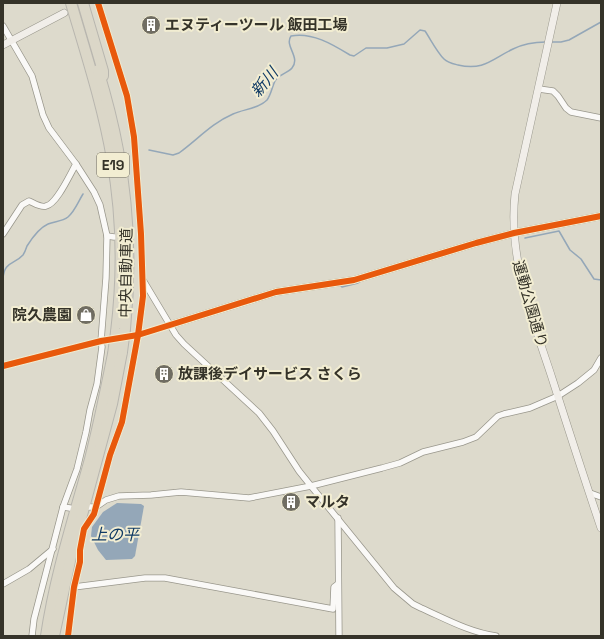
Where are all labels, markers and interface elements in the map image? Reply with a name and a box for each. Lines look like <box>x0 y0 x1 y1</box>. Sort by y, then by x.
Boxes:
building icon: エヌティーツール 飯田工場 <box>140 14 162 36</box>
place label: エヌティーツール 飯田工場 <box>165 15 348 34</box>
water label: 新川 <box>246 62 284 101</box>
road number: E19 <box>97 153 129 177</box>
street label: 中央自動車道 <box>115 228 136 318</box>
street label: 運動公園通り <box>509 258 552 350</box>
shop icon: 院久農園 <box>75 304 97 326</box>
place label: 院久農園 <box>12 305 72 324</box>
building icon: 放課後デイサービス さくら <box>153 363 175 385</box>
place label: 放課後デイサービス さくら <box>178 364 362 383</box>
building icon: マルタ <box>280 491 302 513</box>
place label: マルタ <box>305 492 350 511</box>
water label: 上の平 <box>91 524 141 545</box>

